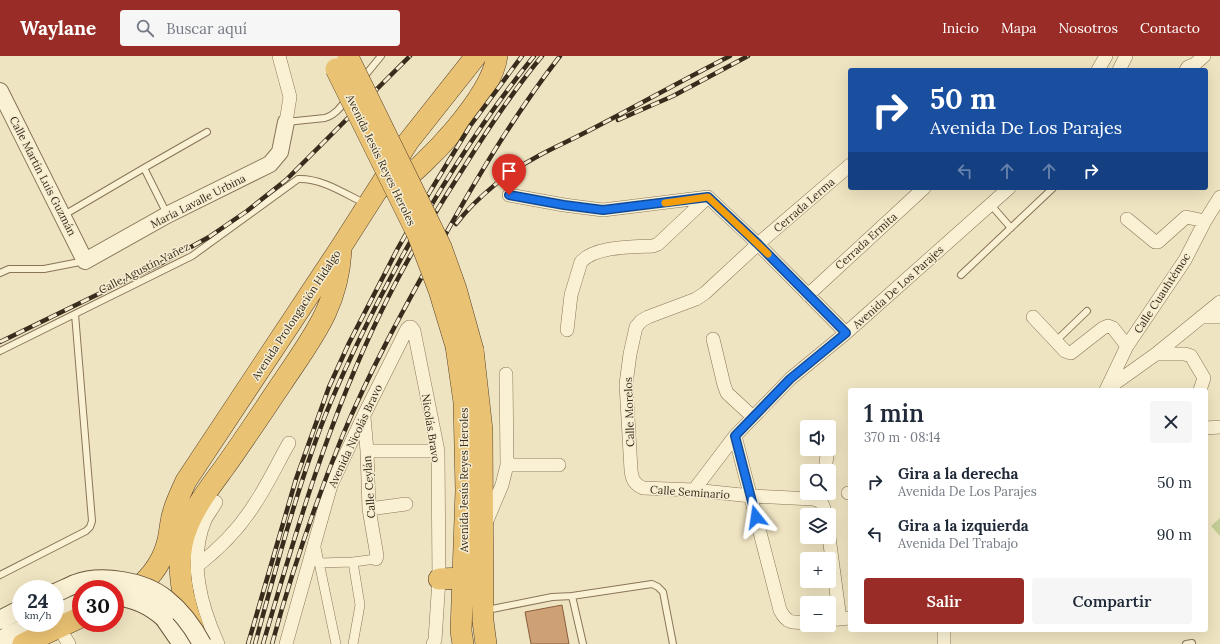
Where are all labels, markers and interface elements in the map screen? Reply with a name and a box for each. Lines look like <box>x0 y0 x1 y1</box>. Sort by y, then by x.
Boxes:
search box <box>120 10 400 46</box>
text: Waylane <box>20 16 96 40</box>
icon: search <box>134 17 156 39</box>
text: Buscar aquí <box>166 19 247 38</box>
text: Inicio <box>942 19 979 37</box>
text: Mapa <box>1001 19 1037 37</box>
text: Nosotros <box>1059 19 1118 37</box>
text: Contacto <box>1140 19 1200 37</box>
text: 50 m <box>930 81 996 117</box>
icon: right <box>864 84 916 136</box>
street label: Avenida Jesús Reyes Heroles <box>343 91 419 228</box>
street label: Calle Martín Luis Guzmán <box>7 114 79 238</box>
text: Avenida De Los Parajes <box>930 116 1122 139</box>
pin <box>492 154 526 195</box>
icon: arrive <box>498 160 520 182</box>
icon: left <box>954 160 976 182</box>
icon: ahead <box>996 160 1018 182</box>
icon: ahead <box>1038 160 1060 182</box>
icon: right <box>1080 160 1102 182</box>
street label: María Lavalle Urbina <box>148 171 248 231</box>
street label: Cerrada Lerma <box>771 174 838 235</box>
street label: Cerrada Ermita <box>832 209 900 272</box>
street label: Calle Agustín Yañez <box>96 239 192 297</box>
street label: Avenida De Los Parajes <box>849 243 946 332</box>
street label: Avenida Prolongación Hidalgo <box>248 247 344 384</box>
street label: Calle Cuauhtémoc <box>1131 250 1193 336</box>
street label: Calle Morelos <box>621 377 637 447</box>
street label: Avenida Nicolás Bravo <box>324 382 385 491</box>
street label: Nicolás Bravo <box>419 393 443 463</box>
text: 1 min <box>864 398 924 429</box>
button: close <box>1150 401 1192 443</box>
street label: Avenida Jesús Reyes Heroles <box>457 408 471 553</box>
map controls <box>800 420 836 632</box>
button: sound <box>800 420 836 456</box>
text: 370 m · 08:14 <box>864 429 941 446</box>
street label: Calle Ceylán <box>360 455 378 519</box>
button: search <box>800 464 836 500</box>
text: Gira a la derecha <box>898 464 1018 483</box>
icon: right <box>864 471 886 493</box>
text: 50 m <box>1157 473 1192 492</box>
street label: Calle Seminario <box>650 482 730 502</box>
text: Avenida De Los Parajes <box>898 483 1037 500</box>
position arrow <box>735 496 777 538</box>
button: layers <box>800 508 836 544</box>
text: Gira a la izquierda <box>898 516 1029 535</box>
icon: left <box>864 523 886 545</box>
text: 90 m <box>1157 525 1192 544</box>
text: Avenida Del Trabajo <box>898 535 1018 552</box>
button: + <box>800 552 836 588</box>
button: Salir <box>864 578 1024 624</box>
button: Compartir <box>1032 578 1192 624</box>
speed limit sign: 30 <box>72 580 124 632</box>
text: 24 <box>27 588 49 613</box>
button: − <box>800 596 836 632</box>
text: km/h <box>24 609 52 622</box>

